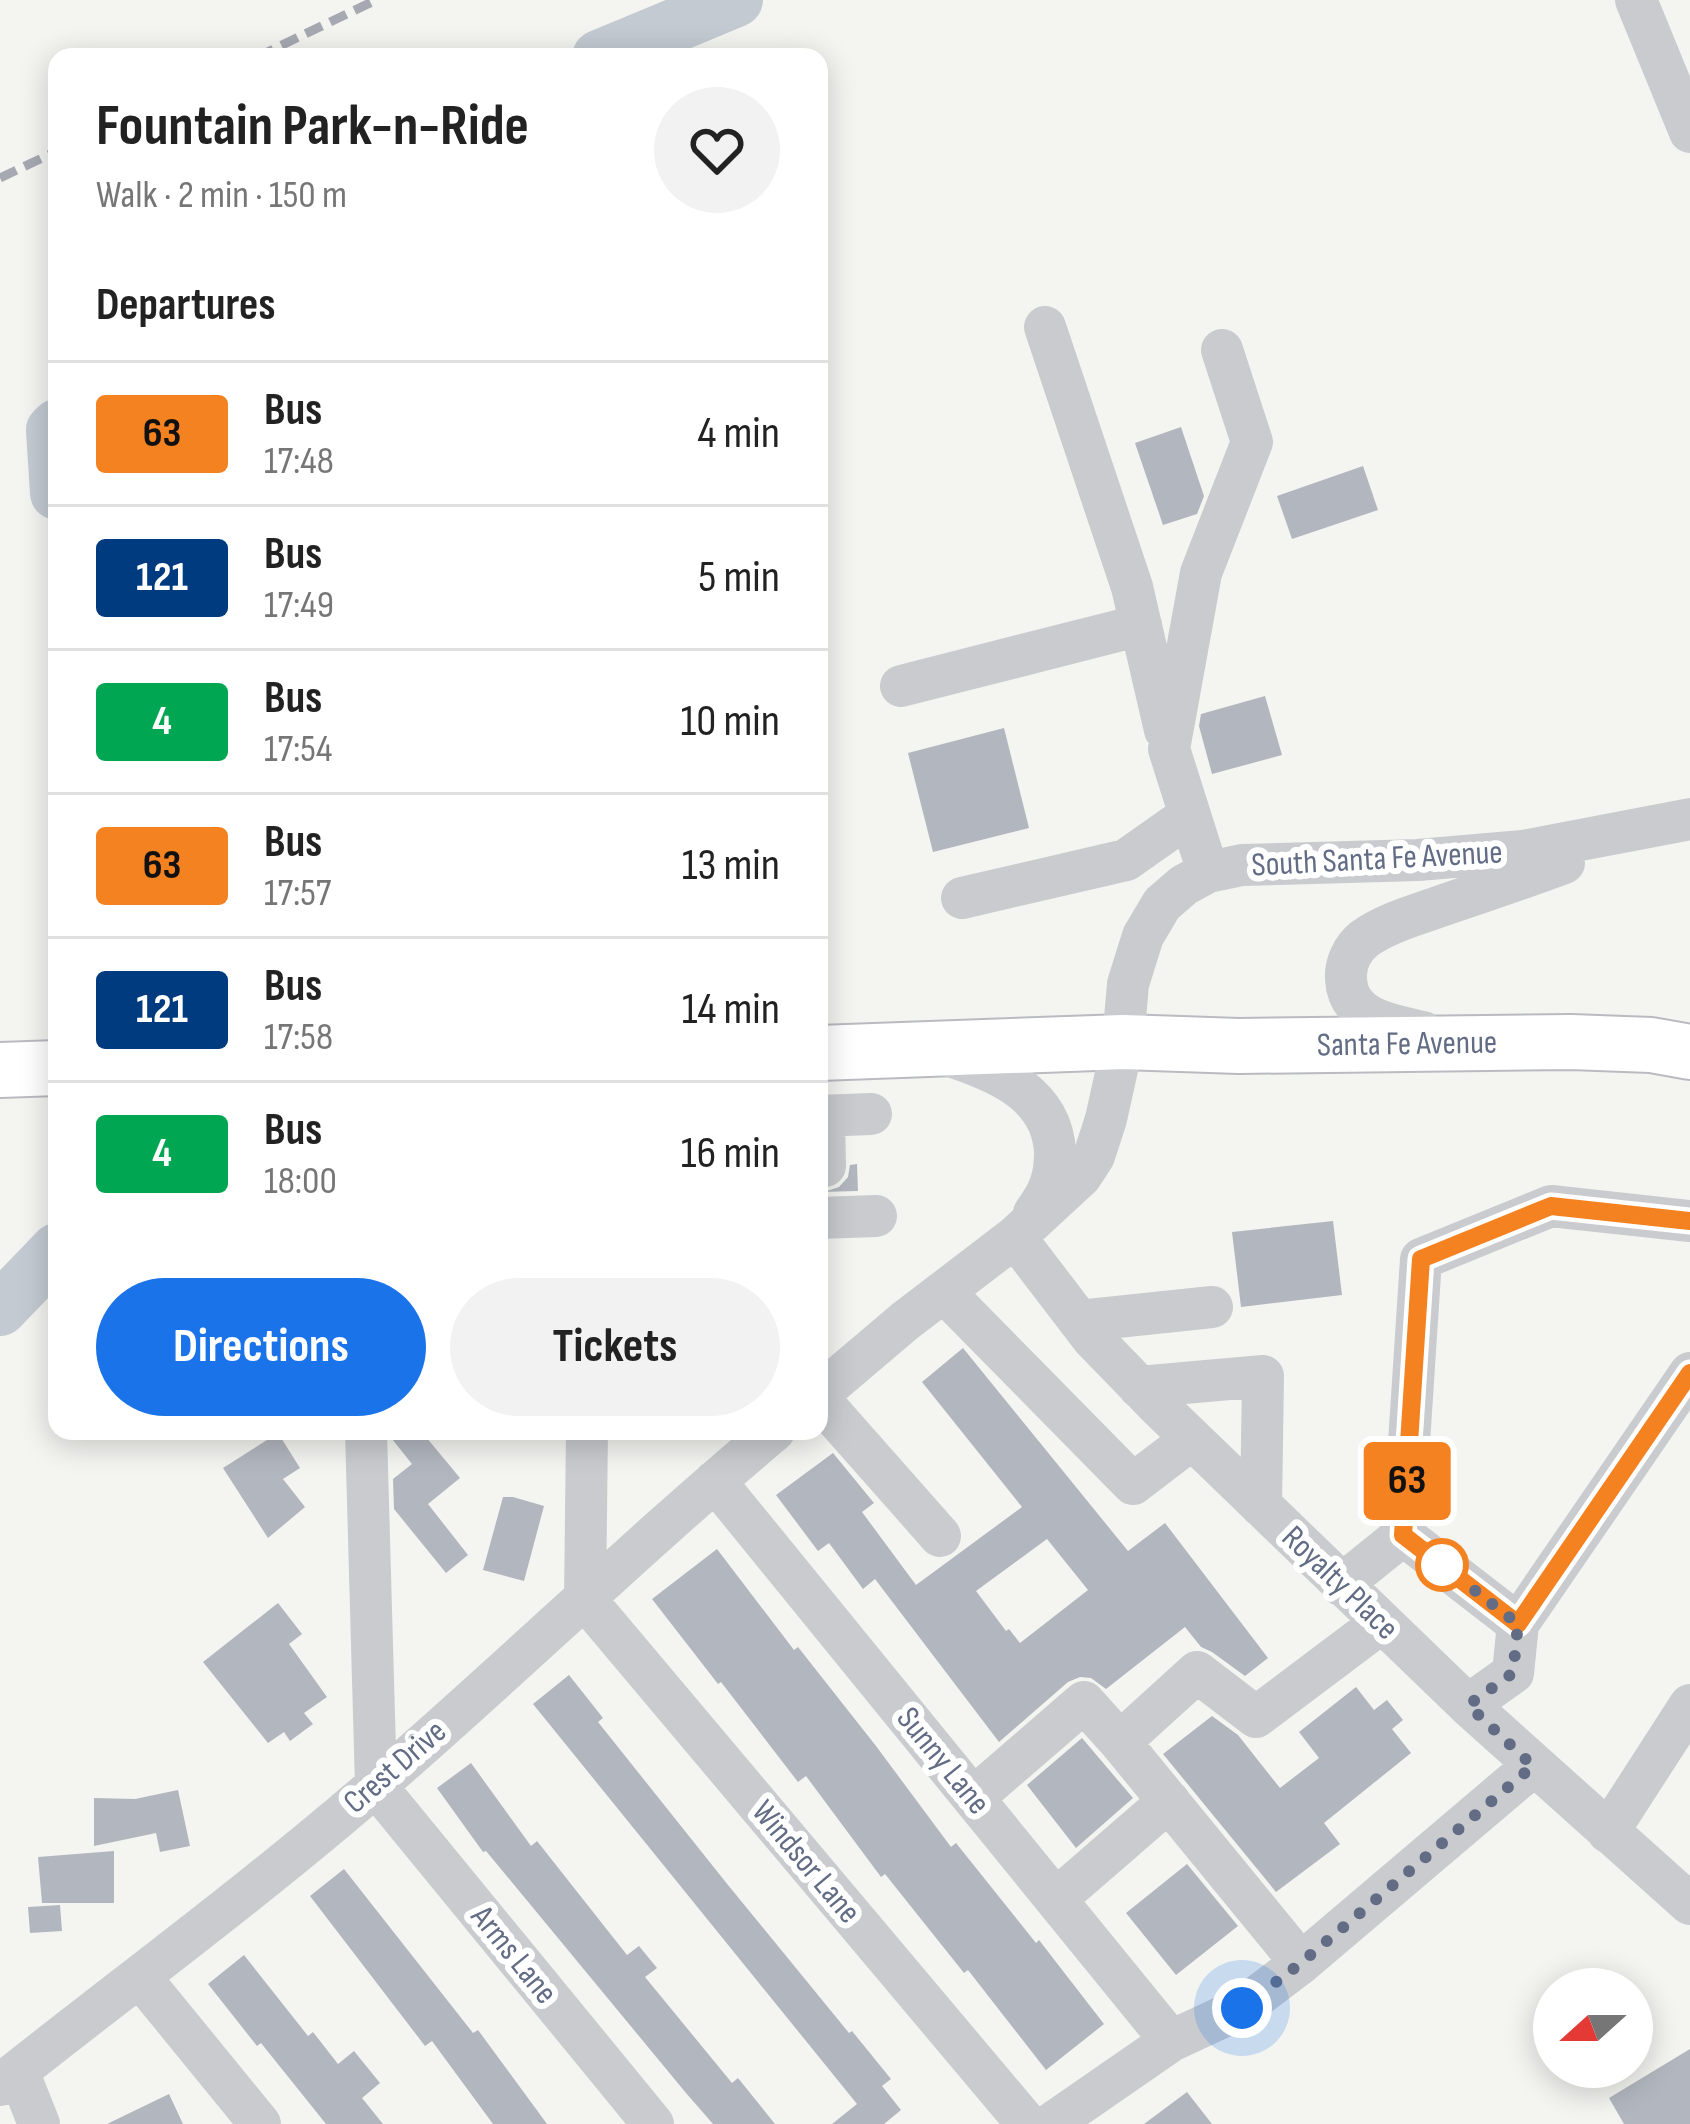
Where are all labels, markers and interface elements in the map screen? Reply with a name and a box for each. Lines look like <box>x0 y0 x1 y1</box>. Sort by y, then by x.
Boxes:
button: heart <box>654 87 780 213</box>
text: Fountain Park-n-Ride <box>96 93 529 161</box>
text: Walk · 2 min · 150 m <box>96 172 347 219</box>
text: Departures <box>96 278 275 333</box>
text: Bus <box>264 383 322 438</box>
text: 4 min <box>698 406 780 461</box>
text: 63 <box>143 408 181 459</box>
text: 17:48 <box>264 438 334 485</box>
text: Bus <box>264 527 322 582</box>
text: 5 min <box>698 550 780 605</box>
text: 121 <box>136 552 188 603</box>
text: 17:49 <box>264 582 334 629</box>
text: Bus <box>264 671 322 726</box>
text: 10 min <box>681 694 780 749</box>
text: 4 <box>152 696 172 747</box>
text: 17:54 <box>264 726 332 773</box>
text: Bus <box>264 815 322 870</box>
street label: South Santa Fe Avenue <box>1250 832 1504 886</box>
text: 13 min <box>682 838 780 893</box>
text: 63 <box>143 840 181 891</box>
text: 17:57 <box>264 870 331 917</box>
text: Bus <box>264 959 322 1014</box>
text: 14 min <box>682 982 780 1037</box>
text: 121 <box>136 984 188 1035</box>
text: 17:58 <box>264 1014 333 1061</box>
street label: Santa Fe Avenue <box>1317 1022 1497 1066</box>
text: Bus <box>264 1103 322 1158</box>
text: 16 min <box>681 1126 780 1181</box>
text: 4 <box>152 1128 172 1179</box>
text: 18:00 <box>264 1158 337 1205</box>
button: Directions <box>96 1278 426 1416</box>
button: Tickets <box>450 1278 780 1416</box>
line badge: 63 <box>1353 1442 1461 1520</box>
text: 63 <box>1388 1455 1426 1506</box>
street label: Royalty Place <box>1273 1518 1407 1648</box>
unlabelled marker <box>1417 1540 1467 1590</box>
street label: Sunny Lane <box>888 1699 998 1823</box>
street label: Crest Drive <box>336 1712 454 1822</box>
street label: Windsor Lane <box>743 1792 869 1932</box>
street label: Arms Lane <box>462 1897 566 2012</box>
north arrow <box>1533 1968 1653 2088</box>
map controls <box>1533 1968 1653 2088</box>
your location <box>1212 1978 1272 2038</box>

